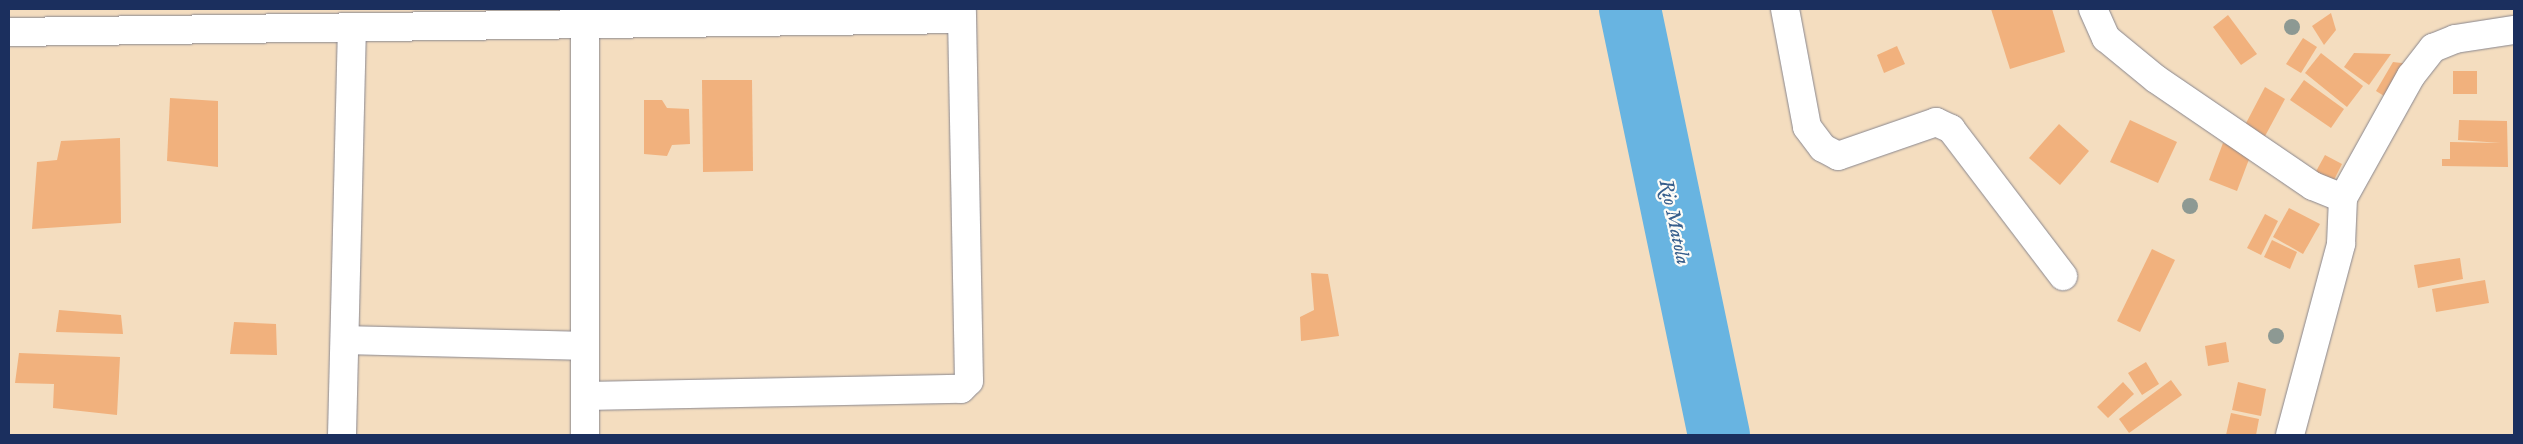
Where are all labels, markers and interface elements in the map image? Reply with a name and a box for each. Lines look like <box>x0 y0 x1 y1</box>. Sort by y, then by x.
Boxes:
water label: Rio Matola <box>1653 177 1695 267</box>

